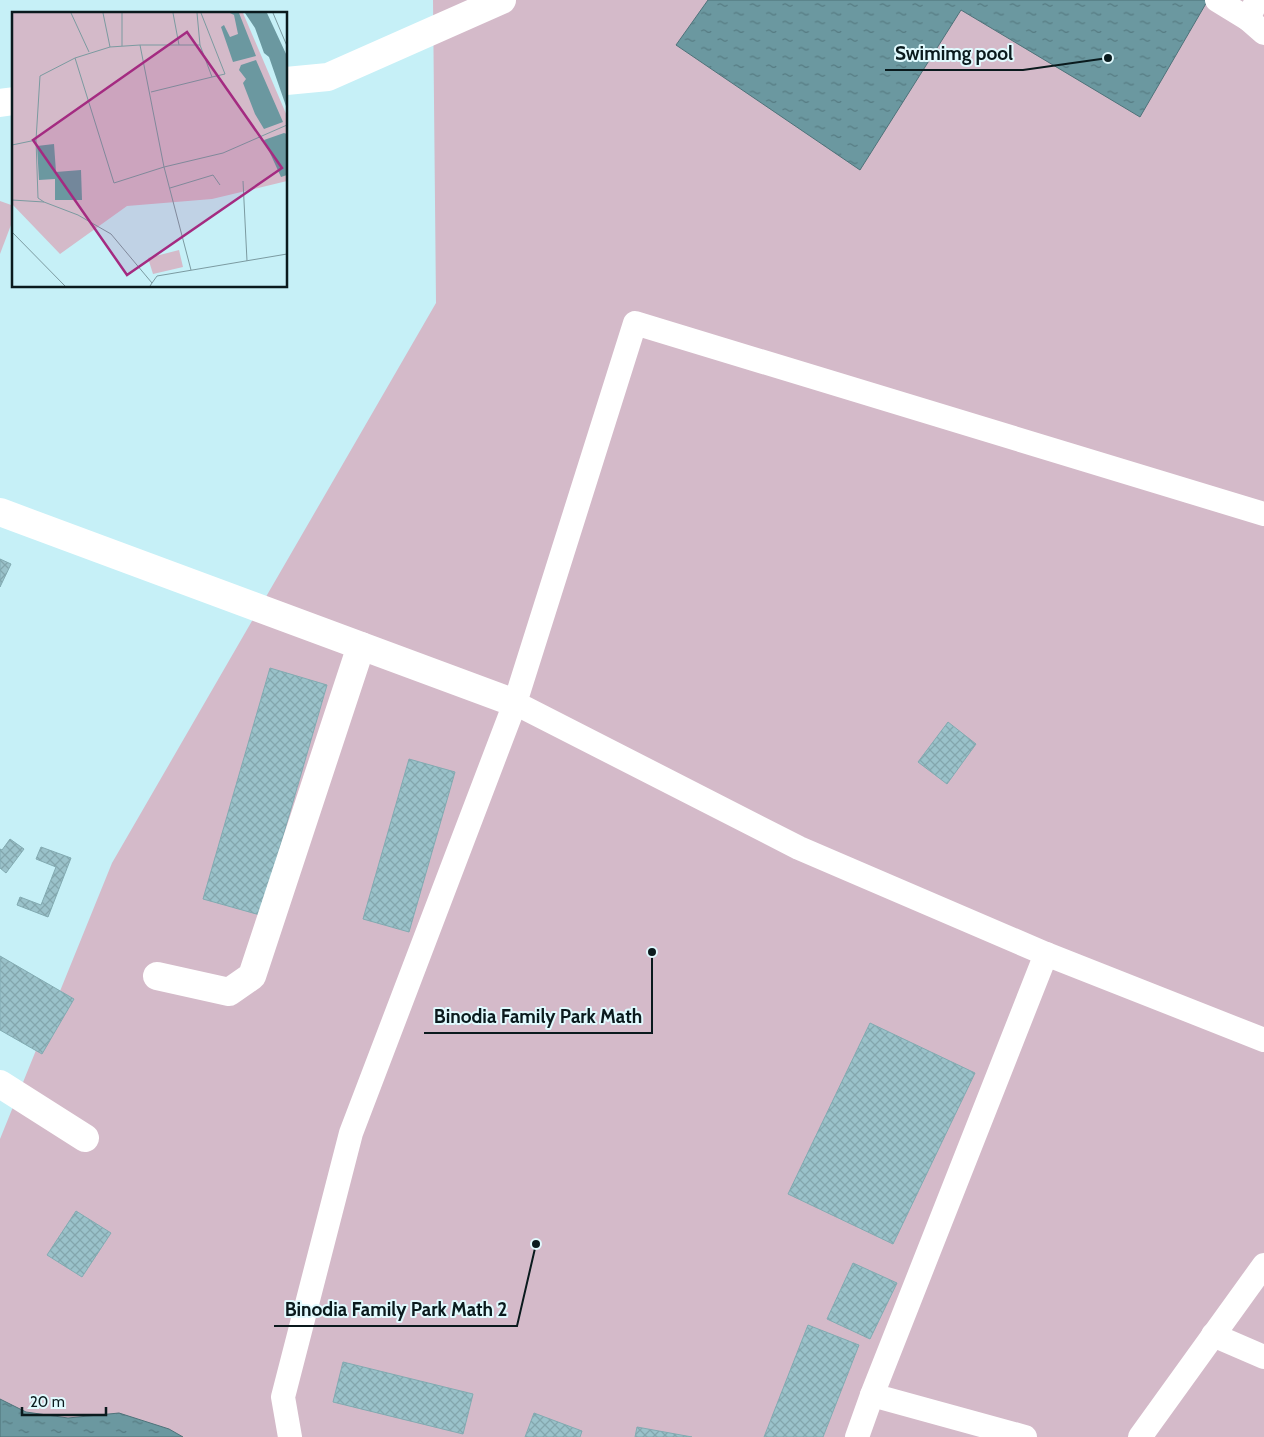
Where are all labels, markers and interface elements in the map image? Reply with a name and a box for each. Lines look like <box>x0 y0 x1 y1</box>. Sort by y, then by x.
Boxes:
inset map <box>12 12 288 288</box>
callout: Swimimg pool <box>885 36 1023 70</box>
text: Swimimg pool <box>895 42 1013 65</box>
callout: Binodia Family Park Math <box>424 999 652 1033</box>
text: Binodia Family Park Math <box>434 1005 642 1028</box>
callout: Binodia Family Park Math 2 <box>274 1292 517 1326</box>
text: Binodia Family Park Math 2 <box>285 1298 507 1321</box>
scale bar <box>22 1384 106 1416</box>
text: 20 m <box>30 1393 65 1411</box>

